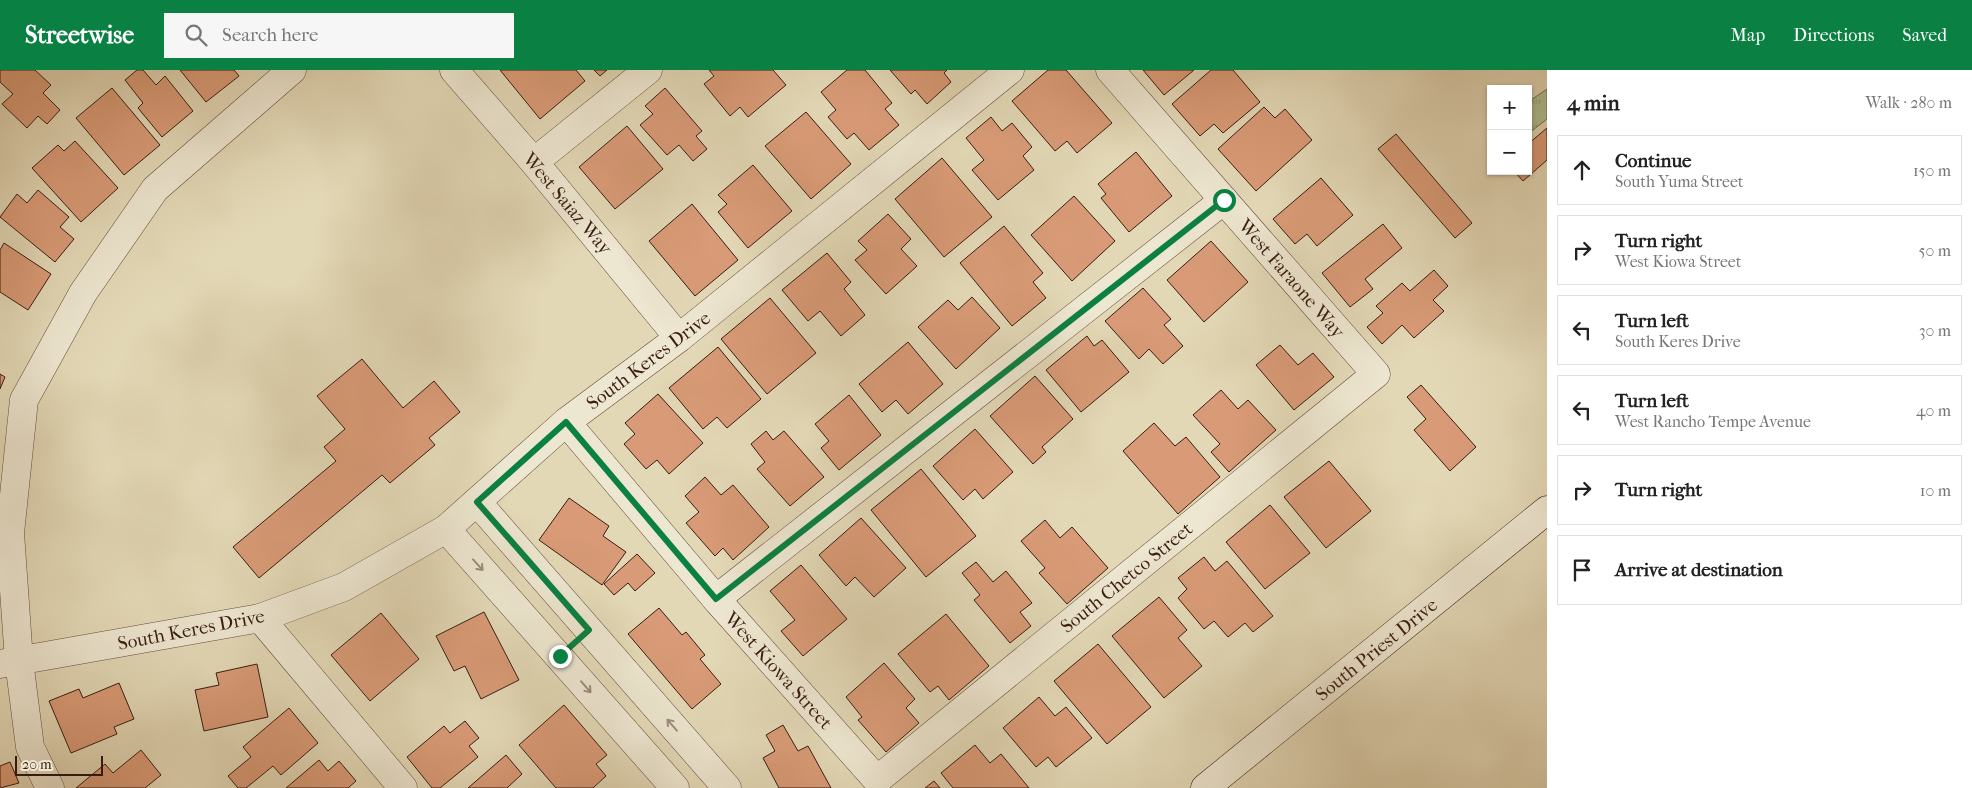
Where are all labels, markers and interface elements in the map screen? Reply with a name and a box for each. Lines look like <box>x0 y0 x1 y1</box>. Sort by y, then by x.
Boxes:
search box <box>164 13 514 58</box>
text: Streetwise <box>25 21 134 49</box>
icon: search <box>182 21 210 49</box>
text: Search here <box>222 24 318 46</box>
text: Map <box>1731 25 1765 46</box>
text: Directions <box>1793 25 1874 46</box>
text: Saved <box>1902 25 1947 46</box>
map controls <box>1487 85 1532 175</box>
button: + <box>1487 85 1532 130</box>
text: 4 min <box>1567 91 1620 115</box>
text: Walk · 280 m <box>1865 93 1952 112</box>
button: − <box>1487 130 1532 175</box>
street label: West Saiaz Way <box>518 148 617 260</box>
text: Continue <box>1615 150 1691 172</box>
icon: ahead <box>1568 156 1596 184</box>
text: 150 m <box>1913 161 1951 180</box>
text: South Yuma Street <box>1615 172 1744 191</box>
route start <box>1213 189 1236 212</box>
street label: West Faraone Way <box>1233 214 1349 343</box>
text: Turn right <box>1615 230 1702 252</box>
icon: right <box>1568 236 1596 264</box>
text: 50 m <box>1919 241 1951 260</box>
text: West Kiowa Street <box>1615 252 1741 271</box>
street label: South Keres Drive <box>582 307 715 414</box>
text: Turn left <box>1615 310 1689 332</box>
icon: left <box>1568 316 1596 344</box>
text: 30 m <box>1919 321 1951 340</box>
text: South Keres Drive <box>1615 332 1741 351</box>
text: Turn left <box>1615 390 1689 412</box>
icon: left <box>1568 396 1596 424</box>
text: 40 m <box>1916 401 1951 420</box>
text: West Rancho Tempe Avenue <box>1615 412 1811 431</box>
icon: right <box>1568 476 1596 504</box>
text: Turn right <box>1615 479 1702 501</box>
text: 10 m <box>1920 481 1951 500</box>
street label: South Chetco Street <box>1056 518 1197 638</box>
icon: arrive <box>1568 556 1596 584</box>
one-way arrow <box>472 559 484 572</box>
text: Arrive at destination <box>1615 559 1783 581</box>
street label: South Priest Drive <box>1311 594 1442 706</box>
street label: South Keres Drive <box>116 605 267 655</box>
street label: West Kiowa Street <box>719 607 837 734</box>
route end <box>549 645 572 668</box>
one-way arrow <box>580 680 592 693</box>
one-way arrow <box>667 719 678 732</box>
scale bar <box>15 753 102 776</box>
text: 20 m <box>22 756 52 773</box>

